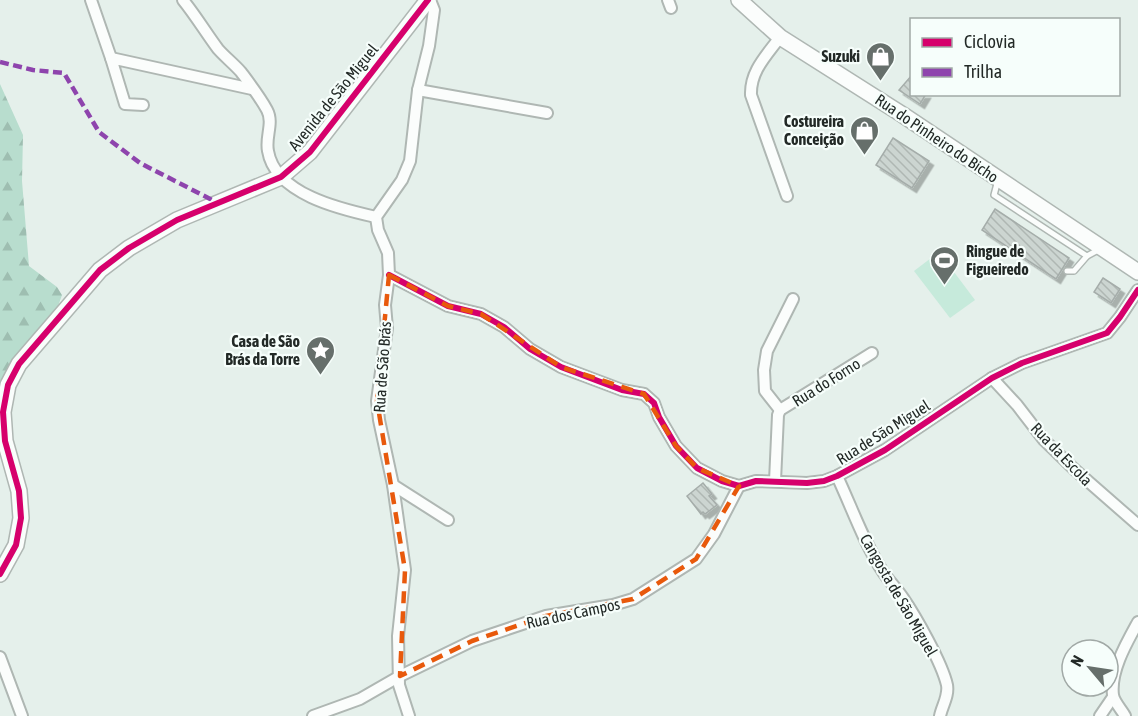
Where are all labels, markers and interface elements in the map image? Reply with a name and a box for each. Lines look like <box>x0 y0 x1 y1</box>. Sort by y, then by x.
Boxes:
legend <box>910 18 1120 96</box>
text: Ciclovia <box>964 31 1016 52</box>
street label: Avenida de São Miguel <box>285 40 383 154</box>
shop icon: Suzuki <box>865 40 897 82</box>
place label: Suzuki <box>821 47 860 65</box>
text: Trilha <box>964 61 1002 82</box>
street label: Rua do Pinheiro do Bicho <box>872 90 1002 186</box>
place label: Costureira Conceição <box>784 112 844 148</box>
shop icon: Costureira Conceição <box>849 114 881 156</box>
place label: Ringue de Figueiredo <box>966 242 1029 278</box>
sports icon: Ringue de Figueiredo <box>929 244 961 286</box>
street label: Rua de São Brás <box>370 320 394 413</box>
place label: Casa de São Brás da Torre <box>225 332 300 368</box>
place icon: Casa de São Brás da Torre <box>305 334 337 376</box>
street label: Rua do Forno <box>789 354 863 410</box>
street label: Rua de São Miguel <box>833 396 934 469</box>
street label: Rua da Escola <box>1028 419 1096 489</box>
street label: Cangosta de São Miguel <box>856 531 942 660</box>
street label: Rua dos Campos <box>525 594 622 633</box>
north arrow <box>1060 638 1120 698</box>
text: N <box>1067 652 1087 669</box>

